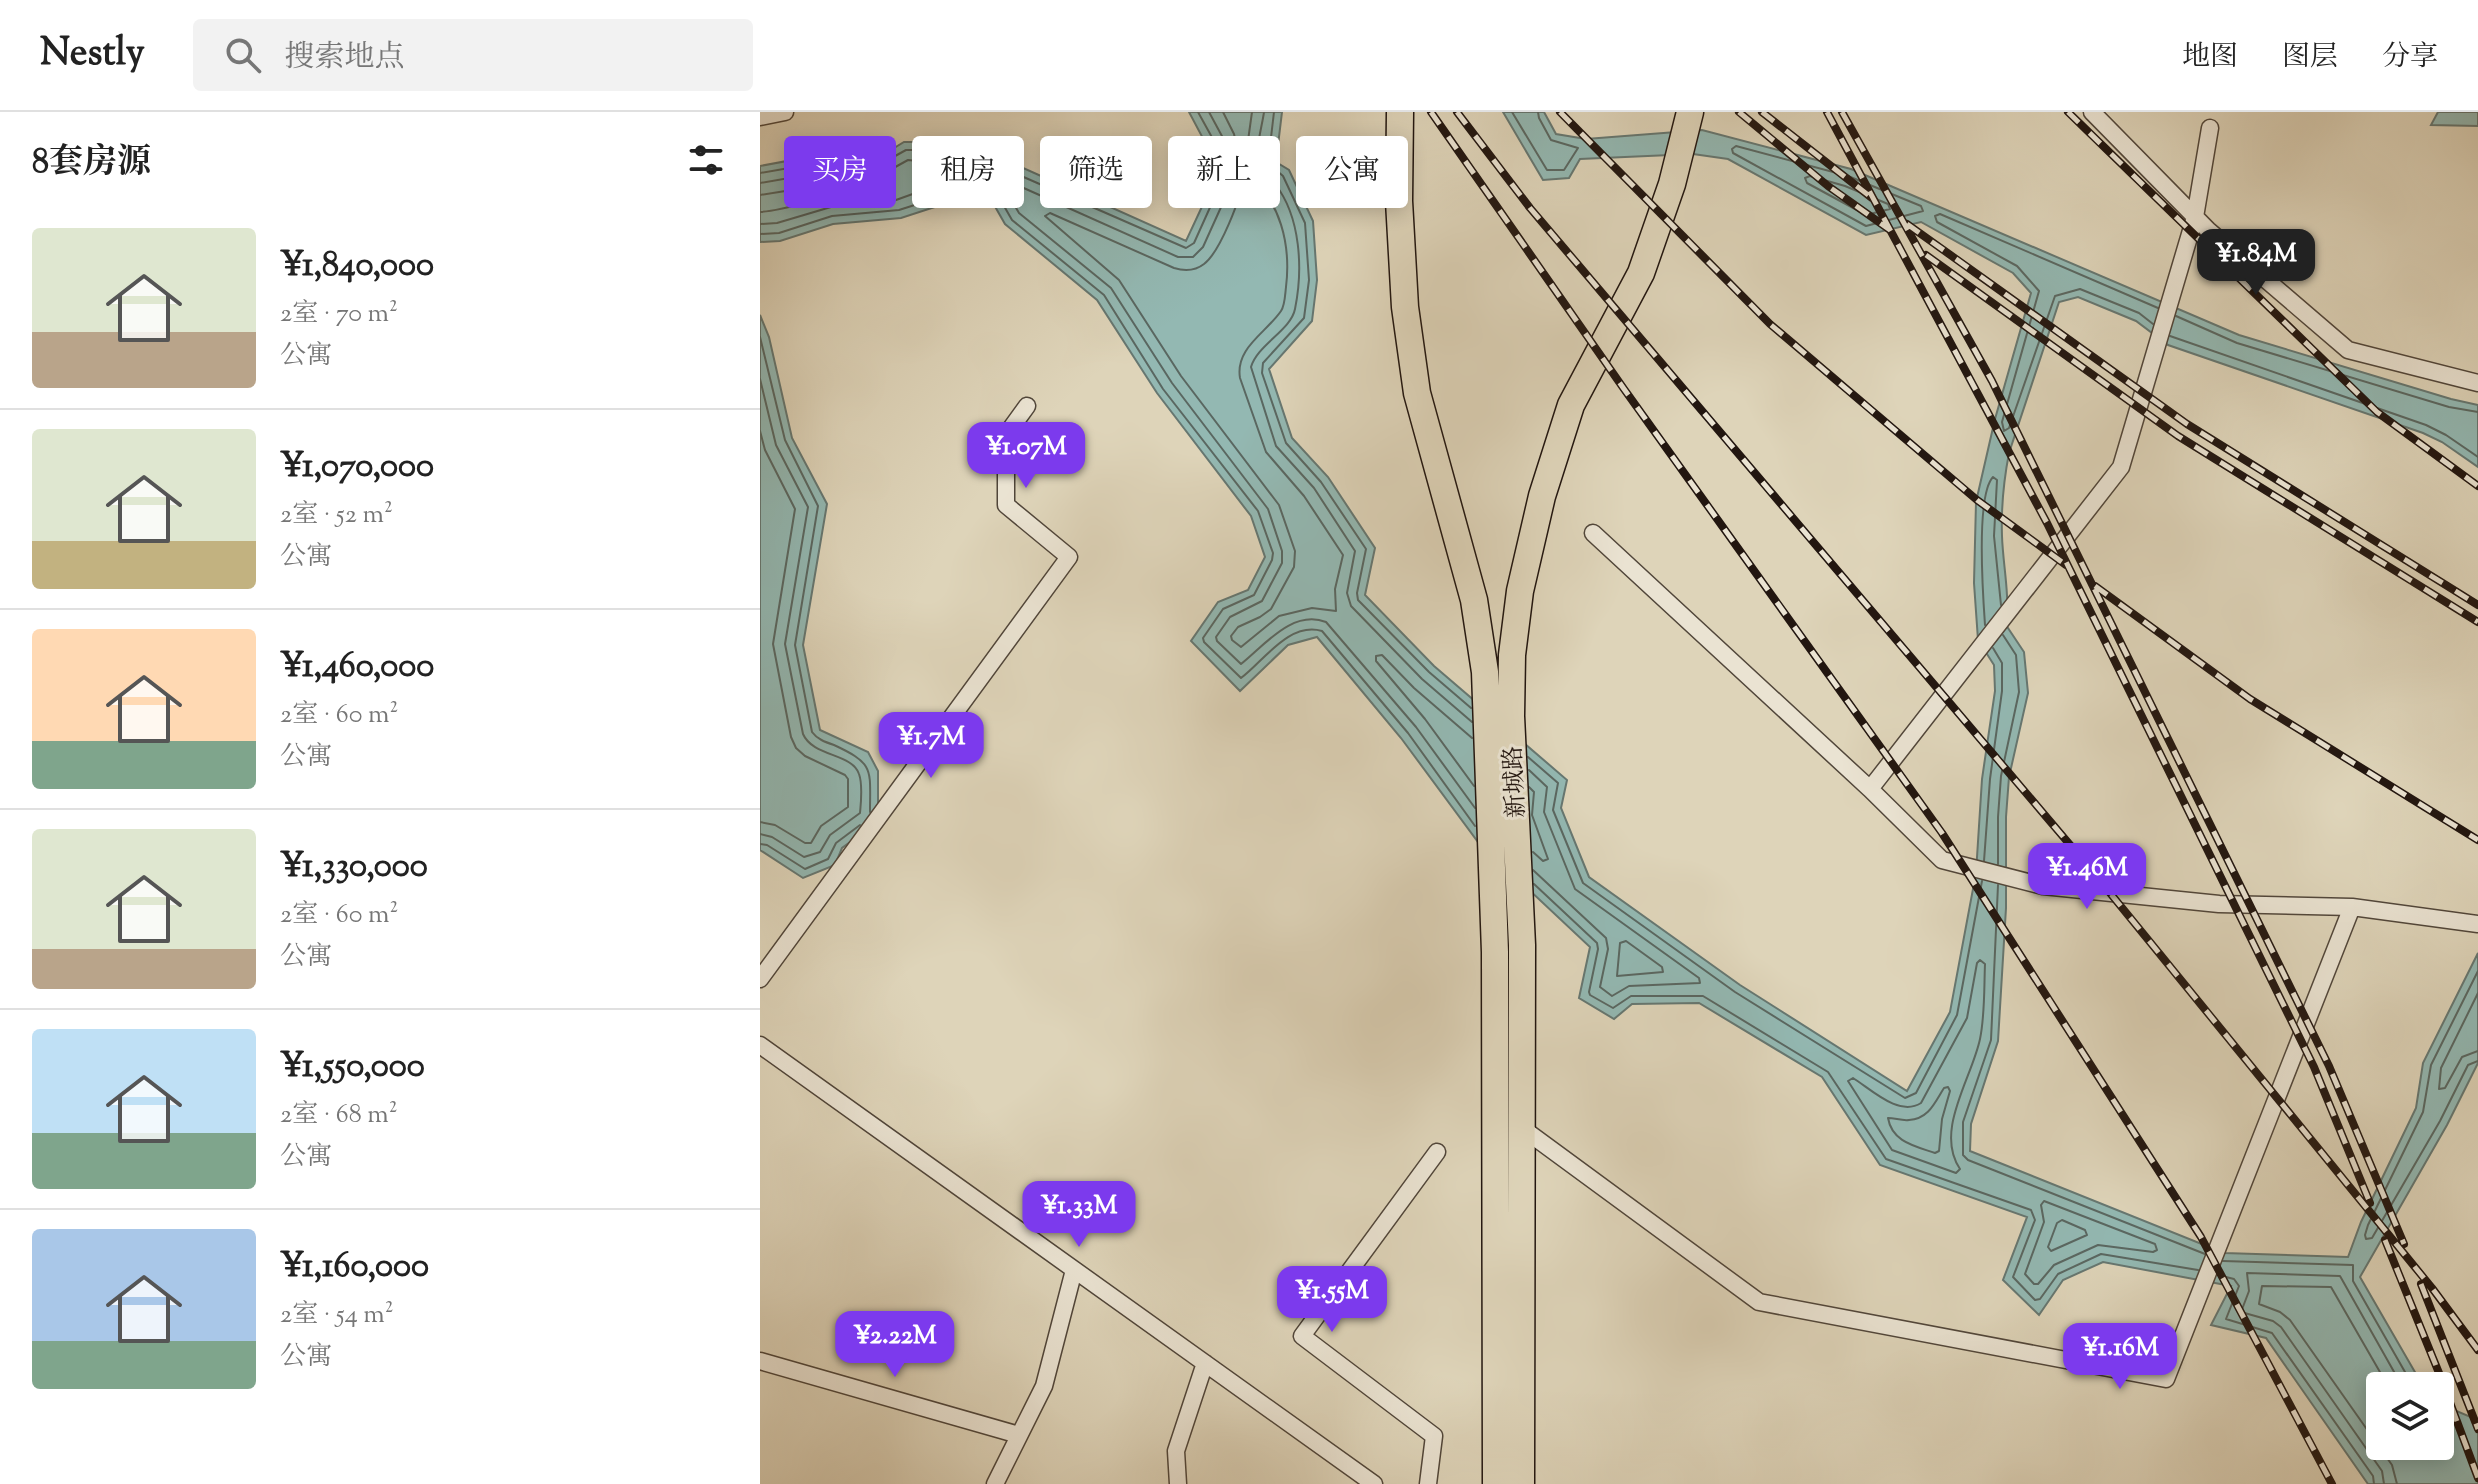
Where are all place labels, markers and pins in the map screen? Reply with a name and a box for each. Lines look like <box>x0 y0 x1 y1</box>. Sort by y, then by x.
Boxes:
pin: ¥1.84M <box>2191 229 2321 297</box>
pin: ¥1.07M <box>961 422 1091 490</box>
pin: ¥1.7M <box>875 712 987 780</box>
pin: ¥1.46M <box>2022 843 2152 911</box>
pin: ¥1.33M <box>1014 1181 1144 1249</box>
pin: ¥1.55M <box>1267 1266 1397 1334</box>
pin: ¥2.22M <box>830 1311 960 1379</box>
pin: ¥1.16M <box>2055 1323 2185 1391</box>

